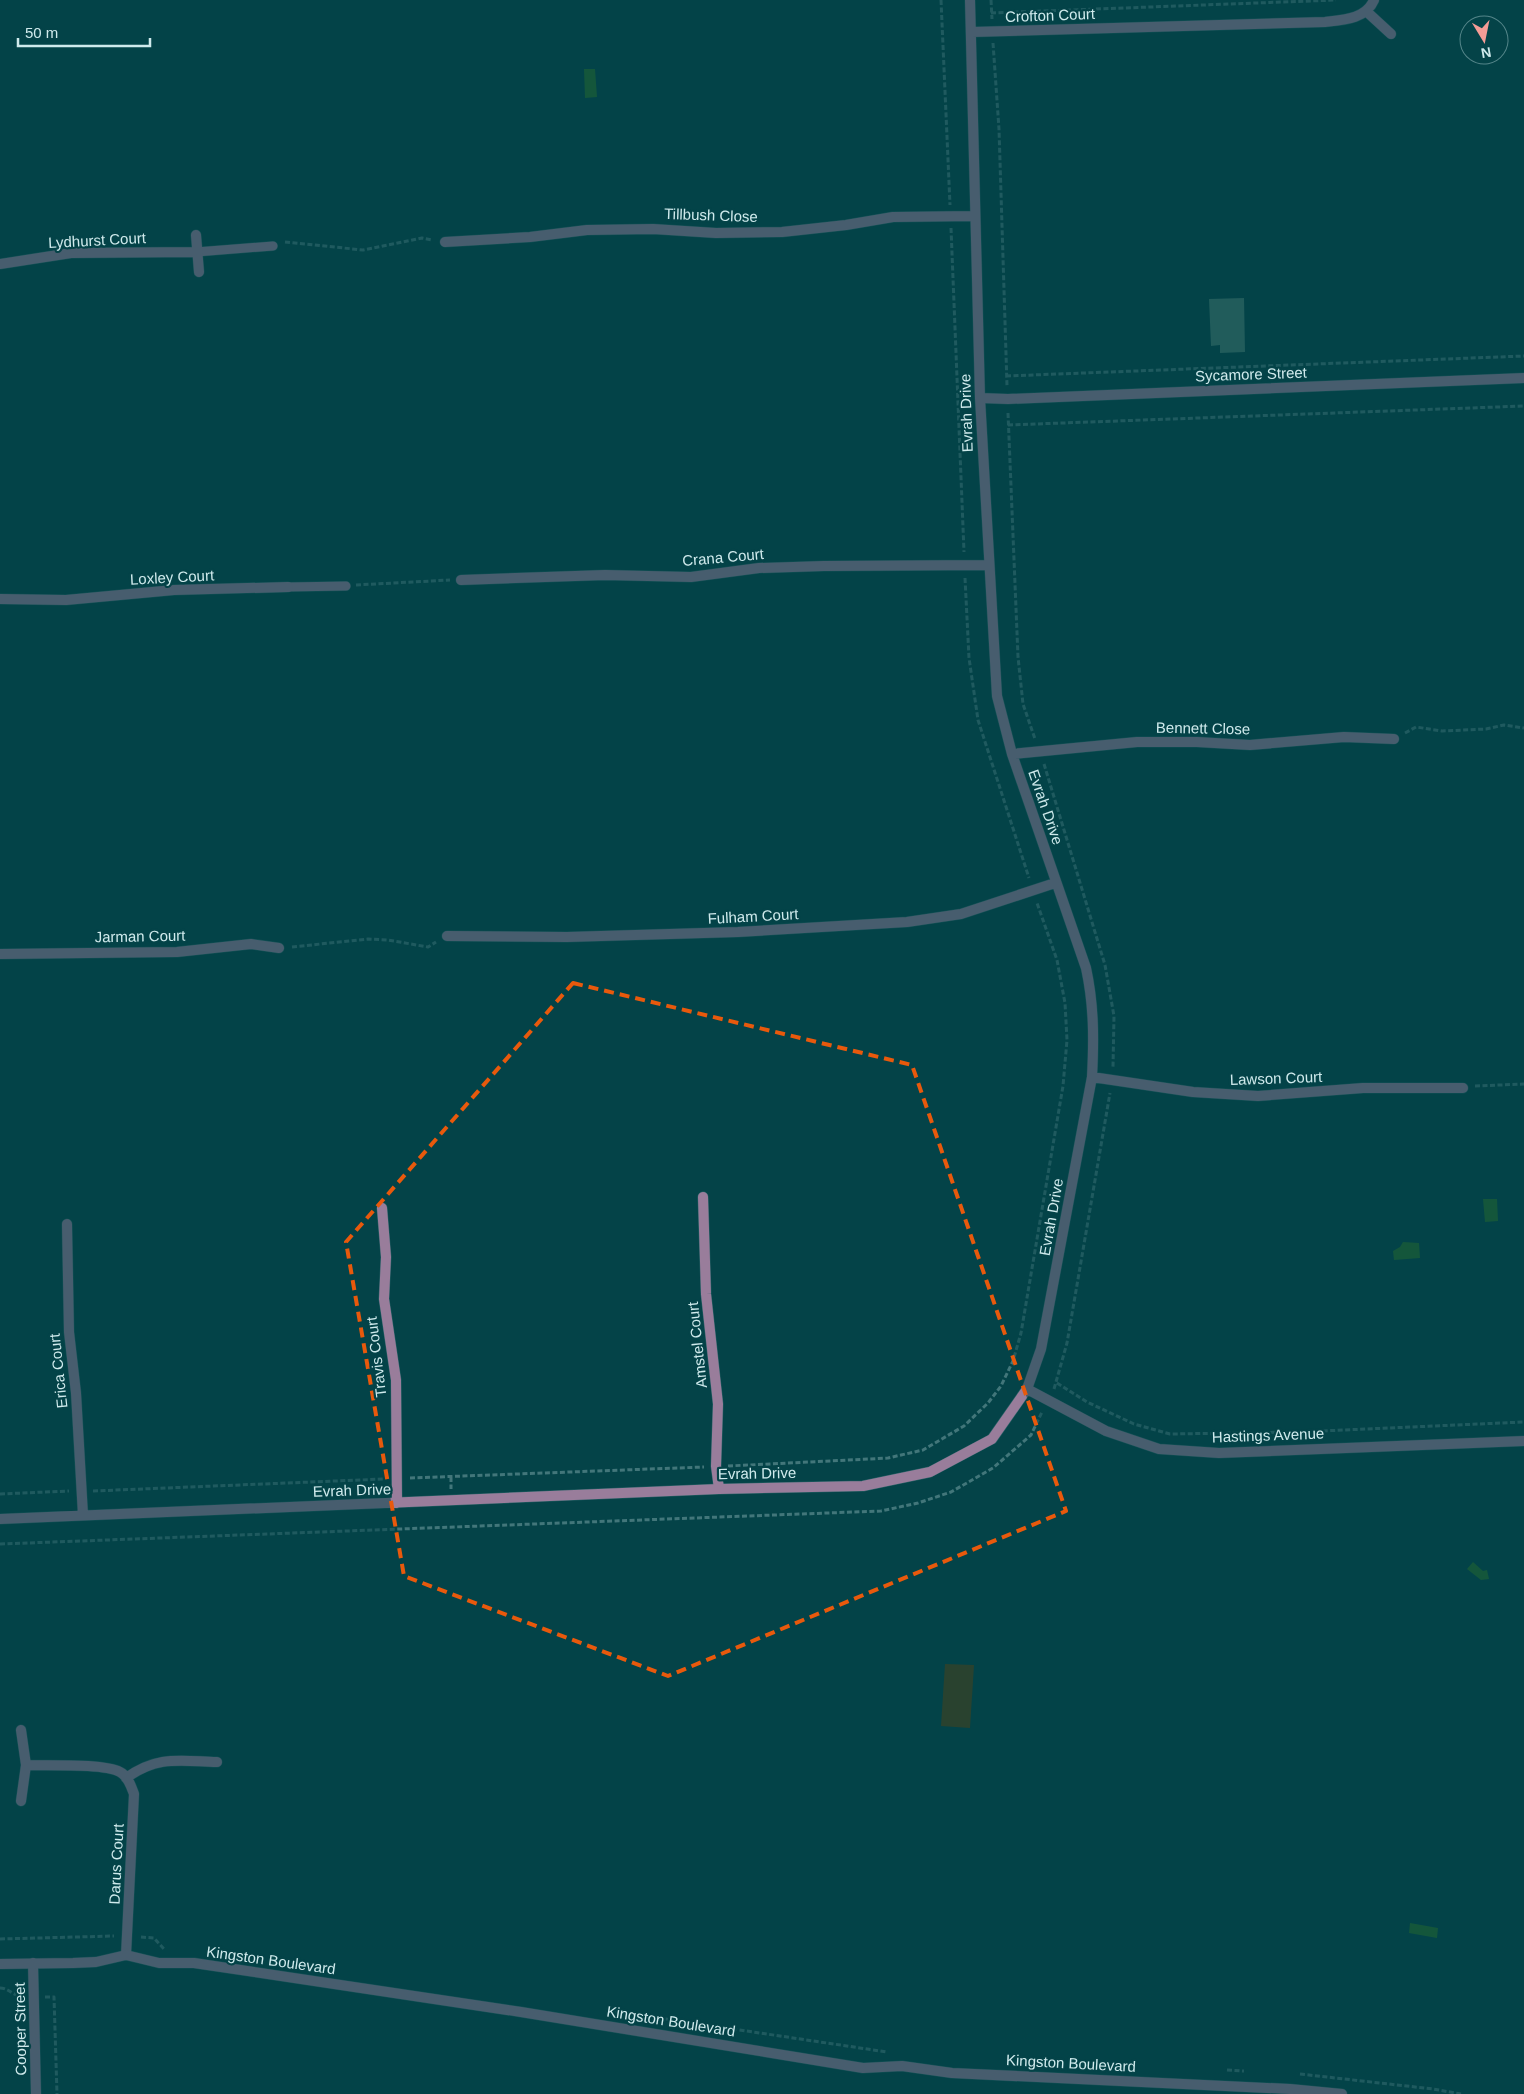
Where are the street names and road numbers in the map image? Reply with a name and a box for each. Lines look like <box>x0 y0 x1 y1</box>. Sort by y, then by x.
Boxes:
street label: Crofton Court <box>1005 5 1096 25</box>
street label: Tillbush Close <box>664 205 758 225</box>
street label: Lydhurst Court <box>48 229 147 251</box>
street label: Sycamore Street <box>1195 364 1308 384</box>
street label: Evrah Drive <box>956 374 976 452</box>
street label: Crana Court <box>682 545 765 569</box>
street label: Loxley Court <box>130 566 215 588</box>
street label: Bennett Close <box>1156 719 1250 737</box>
street label: Evrah Drive <box>1025 767 1067 847</box>
street label: Fulham Court <box>707 905 800 927</box>
street label: Jarman Court <box>94 927 186 945</box>
street label: Lawson Court <box>1229 1068 1323 1088</box>
street label: Evrah Drive <box>1036 1177 1066 1257</box>
street label: Amstel Court <box>684 1300 710 1389</box>
street label: Travis Court <box>363 1315 389 1398</box>
street label: Erica Court <box>46 1332 70 1409</box>
street label: Hastings Avenue <box>1212 1425 1324 1445</box>
street label: Evrah Drive <box>718 1464 796 1482</box>
street label: Evrah Drive <box>313 1480 391 1500</box>
street label: Darus Court <box>105 1822 127 1905</box>
street label: Kingston Boulevard <box>205 1943 337 1977</box>
street label: Cooper Street <box>11 1981 29 2076</box>
street label: Kingston Boulevard <box>605 2002 737 2040</box>
street label: Kingston Boulevard <box>1006 2051 1136 2075</box>

